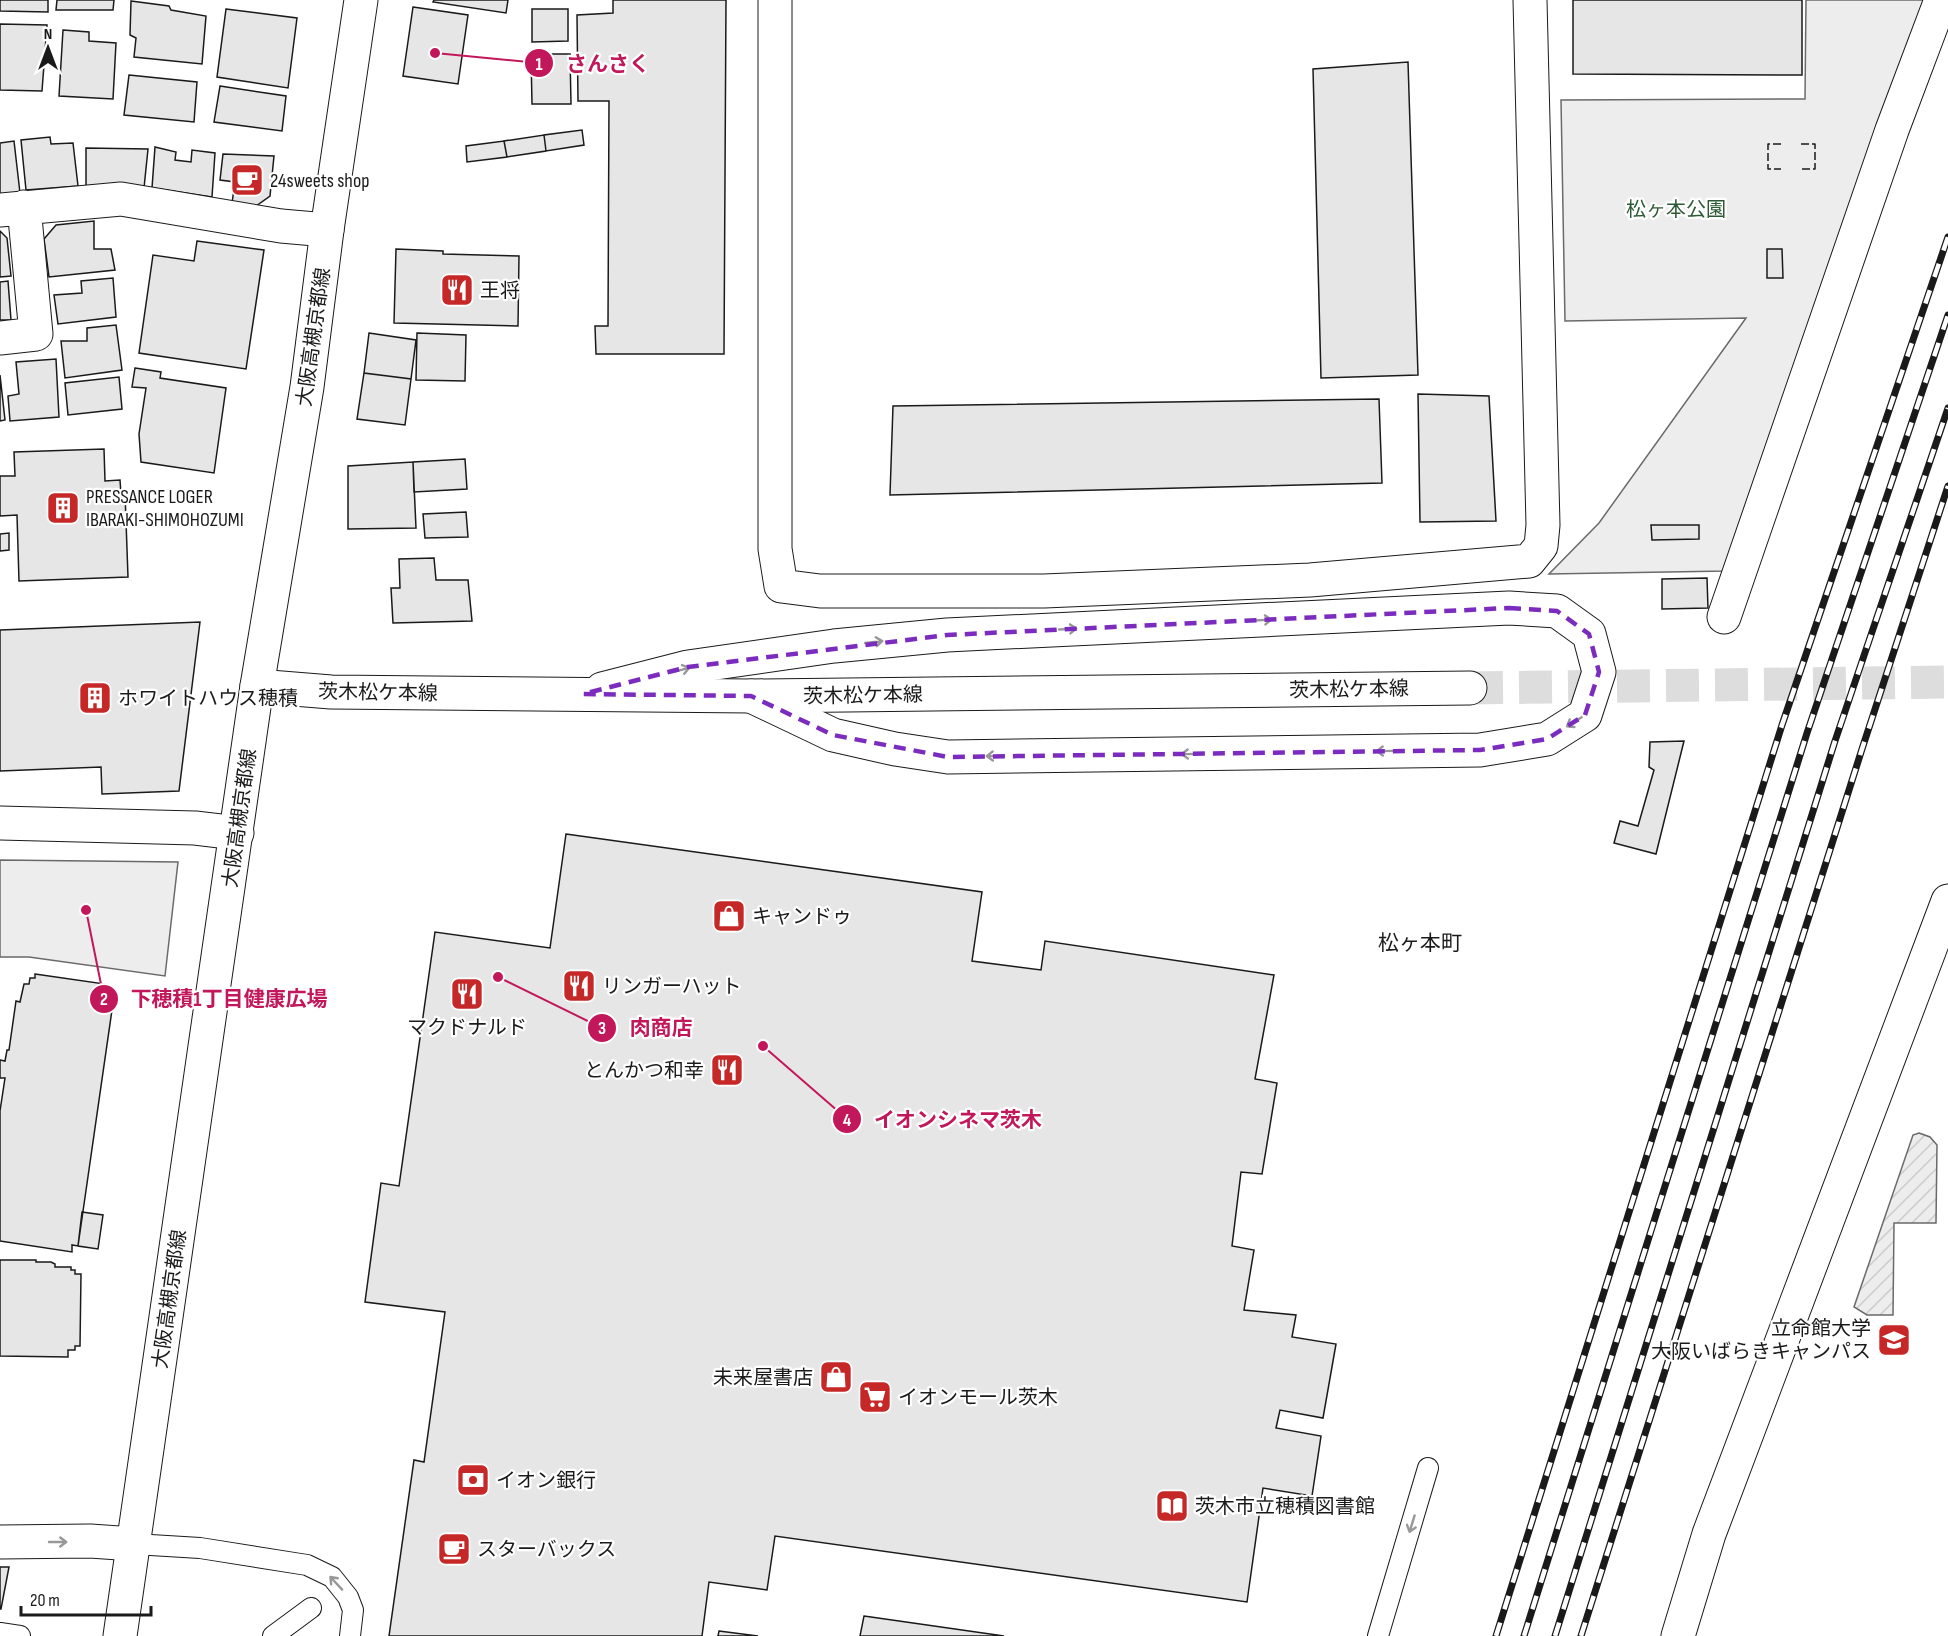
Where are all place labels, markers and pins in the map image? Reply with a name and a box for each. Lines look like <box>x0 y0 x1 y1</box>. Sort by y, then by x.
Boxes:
callout: さんさく <box>524 44 662 83</box>
cafe icon: 24sweets shop <box>229 162 265 198</box>
place label: 24sweets shop <box>270 169 369 193</box>
restaurant icon: 王将 <box>439 272 475 308</box>
place label: 王将 <box>480 279 520 303</box>
place label: PRESSANCE LOGER IBARAKI-SHIMOHOZUMI <box>86 485 244 532</box>
building icon: PRESSANCE LOGER IBARAKI-SHIMOHOZUMI <box>45 490 81 526</box>
building icon: ホワイトハウス穂積 <box>77 680 113 716</box>
place label: ホワイトハウス穂積 <box>118 687 298 711</box>
shop icon: キャンドゥ <box>711 898 747 934</box>
place label: キャンドゥ <box>752 905 852 929</box>
restaurant icon: リンガーハット <box>561 968 597 1004</box>
place label: リンガーハット <box>602 975 742 999</box>
restaurant icon: マクドナルド <box>449 976 485 1012</box>
callout: 下穂積1丁目健康広場 <box>89 979 340 1018</box>
callout: 肉商店 <box>587 1009 704 1048</box>
place label: マクドナルド <box>407 1016 527 1040</box>
restaurant icon: とんかつ和幸 <box>709 1052 745 1088</box>
place label: とんかつ和幸 <box>584 1059 704 1083</box>
callout: イオンシネマ茨木 <box>832 1100 1054 1139</box>
place label: 立命館大学 大阪いばらきキャンパス <box>1651 1317 1871 1364</box>
school or university icon: 立命館大学 大阪いばらきキャンパス <box>1876 1322 1912 1358</box>
shop icon: 未来屋書店 <box>818 1359 854 1395</box>
place label: 未来屋書店 <box>713 1366 813 1390</box>
supermarket icon: イオンモール茨木 <box>857 1379 893 1415</box>
place label: イオンモール茨木 <box>898 1386 1058 1410</box>
bank icon: イオン銀行 <box>455 1462 491 1498</box>
place label: イオン銀行 <box>496 1469 596 1493</box>
library icon: 茨木市立穂積図書館 <box>1154 1488 1190 1524</box>
place label: 茨木市立穂積図書館 <box>1195 1495 1375 1519</box>
cafe icon: スターバックス <box>436 1531 472 1567</box>
place label: スターバックス <box>477 1538 616 1562</box>

